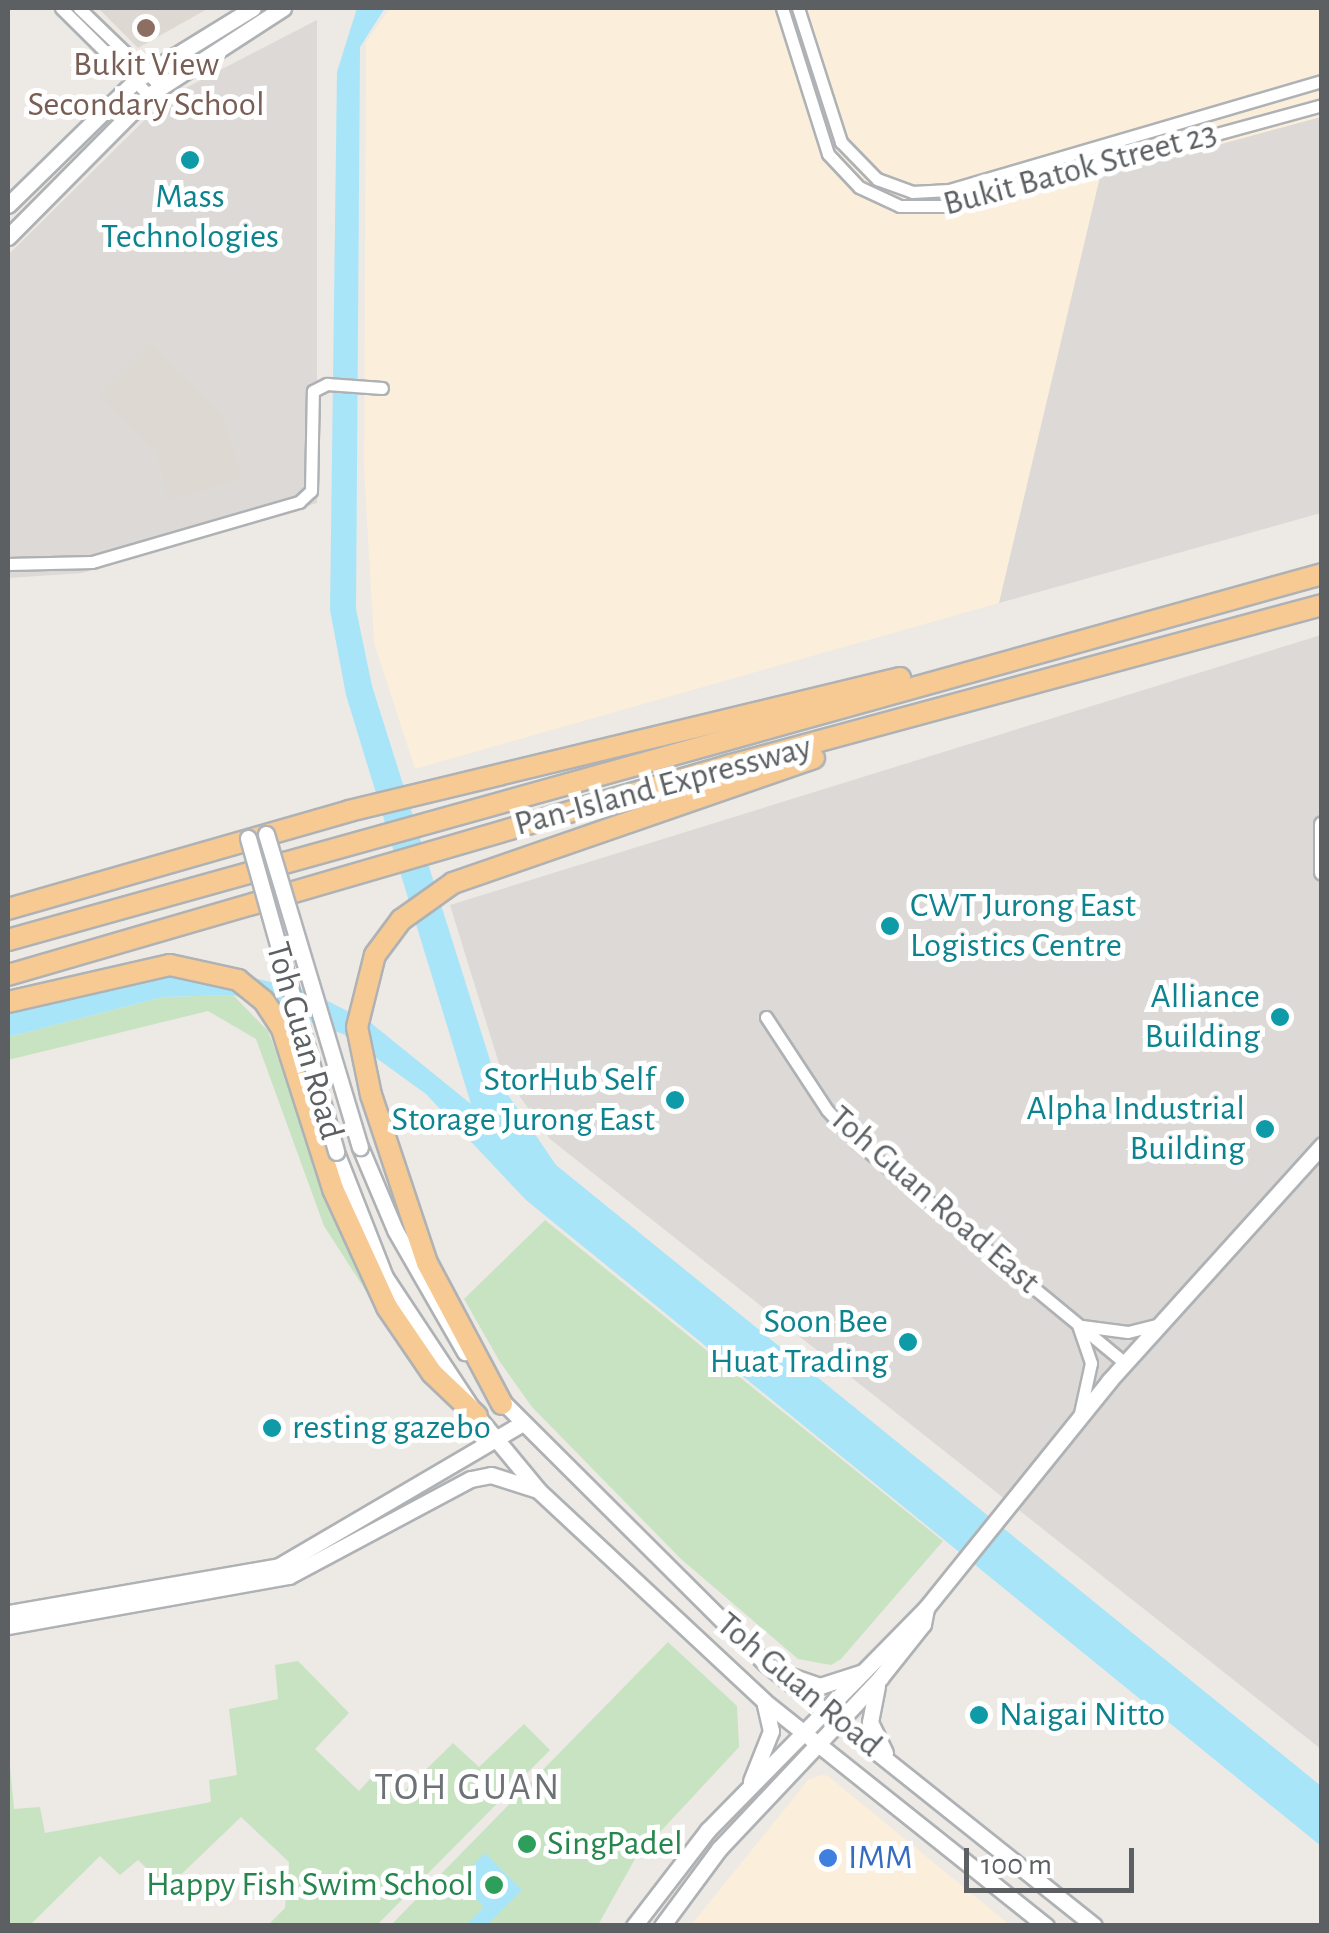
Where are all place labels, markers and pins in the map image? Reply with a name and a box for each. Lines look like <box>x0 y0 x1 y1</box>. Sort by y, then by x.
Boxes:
marker: Bukit View Secondary School <box>135 17 157 39</box>
place label: Bukit View Secondary School <box>27 44 265 126</box>
marker: Mass Technologies <box>179 149 201 171</box>
place label: Mass Technologies <box>101 176 279 258</box>
place label: CWT Jurong East Logistics Centre <box>910 885 1136 967</box>
marker: CWT Jurong East Logistics Centre <box>879 915 901 937</box>
place label: Alliance Building <box>1145 976 1260 1058</box>
marker: Alliance Building <box>1269 1006 1291 1028</box>
place label: StorHub Self Storage Jurong East <box>391 1059 655 1141</box>
place label: Alpha Industrial Building <box>1026 1088 1245 1170</box>
marker: StorHub Self Storage Jurong East <box>664 1089 686 1111</box>
marker: Alpha Industrial Building <box>1254 1118 1276 1140</box>
place label: Soon Bee Huat Trading <box>710 1301 888 1383</box>
marker: Soon Bee Huat Trading <box>897 1331 919 1353</box>
place label: resting gazebo <box>292 1407 491 1449</box>
marker: resting gazebo <box>261 1417 283 1439</box>
place label: Naigai Nitto <box>999 1694 1165 1736</box>
marker: Naigai Nitto <box>968 1704 990 1726</box>
place label: SingPadel <box>547 1823 683 1865</box>
marker: SingPadel <box>516 1833 538 1855</box>
place label: IMM <box>848 1837 913 1879</box>
marker: IMM <box>817 1847 839 1869</box>
place label: Happy Fish Swim School <box>146 1864 474 1906</box>
marker: Happy Fish Swim School <box>483 1874 505 1896</box>

